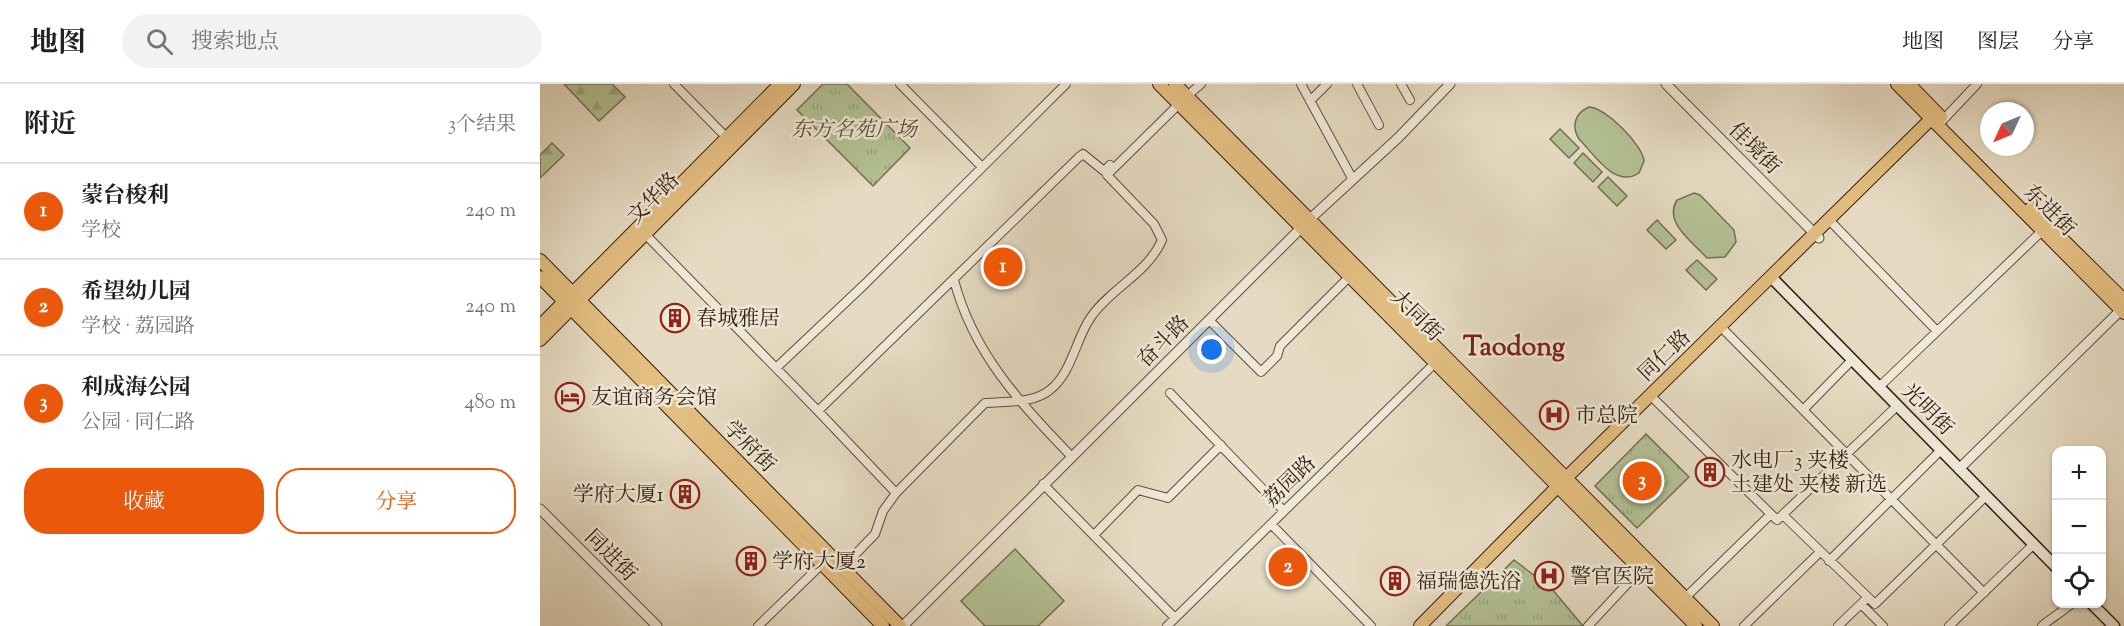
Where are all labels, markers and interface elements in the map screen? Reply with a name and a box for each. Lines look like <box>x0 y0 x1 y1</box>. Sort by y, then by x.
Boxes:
search box <box>122 14 542 68</box>
text: 地图 <box>30 24 86 64</box>
icon: search <box>143 25 176 58</box>
text: 搜索地点 <box>191 27 279 59</box>
text: 地图 <box>1902 28 1944 58</box>
text: 图层 <box>1977 28 2019 58</box>
text: 分享 <box>2052 28 2094 58</box>
north arrow <box>1980 102 2034 156</box>
text: 附近 <box>24 107 76 144</box>
text: 3个结果 <box>448 111 516 140</box>
park label: 东方名苑广场 <box>791 116 919 146</box>
street label: 佳境街 <box>1721 117 1786 182</box>
street label: 文华路 <box>622 167 687 232</box>
street label: 东进街 <box>2016 179 2081 244</box>
text: 蒙台梭利 <box>81 181 169 213</box>
text: 1 <box>40 197 47 226</box>
text: 240 m <box>465 197 516 226</box>
text: 学校 <box>81 217 121 246</box>
pin: 1 <box>984 244 1022 290</box>
text: 希望幼儿园 <box>81 277 191 309</box>
street label: 大同街 <box>1383 284 1448 349</box>
text: 2 <box>39 293 48 322</box>
text: 240 m <box>465 293 516 322</box>
building icon: 春城雅居 <box>659 302 691 334</box>
place label: 春城雅居 <box>696 305 780 335</box>
street label: 奋斗路 <box>1132 310 1197 375</box>
text: 学校 · 荔园路 <box>81 313 195 342</box>
street label: 同仁路 <box>1632 324 1698 389</box>
district label: Taodong <box>1463 329 1565 368</box>
your location <box>1197 335 1226 364</box>
text: 利成海公园 <box>81 373 191 405</box>
street label: 光明街 <box>1894 378 1959 443</box>
hotel icon: 友谊商务会馆 <box>554 381 586 413</box>
place label: 友谊商务会馆 <box>591 384 717 414</box>
text: 3 <box>39 389 48 418</box>
text: 480 m <box>465 389 516 418</box>
hospital icon: 市总院 <box>1538 399 1570 431</box>
place label: 市总院 <box>1575 402 1638 432</box>
text: 公园 · 同仁路 <box>81 409 195 438</box>
street label: 学府街 <box>716 415 781 480</box>
map controls <box>2052 446 2106 608</box>
button: + <box>2052 446 2106 500</box>
place label: 水电厂3 夹楼 土建处 夹楼 新选 <box>1731 447 1887 501</box>
street label: 荔园路 <box>1257 450 1323 515</box>
building icon: 水电厂3 夹楼 土建处 夹楼 新选 <box>1694 456 1726 488</box>
pin: 3 <box>1622 458 1662 504</box>
button: 收藏 <box>24 468 264 534</box>
button: 分享 <box>276 468 516 534</box>
building icon: 学府大厦1 <box>669 478 701 510</box>
place label: 学府大厦1 <box>573 481 664 511</box>
button: − <box>2052 500 2106 554</box>
street label: 同进街 <box>577 524 642 589</box>
pin: 2 <box>1268 544 1308 590</box>
building icon: 学府大厦2 <box>735 545 767 577</box>
place label: 学府大厦2 <box>772 548 866 578</box>
button: locate <box>2052 554 2106 608</box>
hospital icon: 警官医院 <box>1533 560 1565 592</box>
place label: 警官医院 <box>1570 563 1654 593</box>
building icon: 福瑞德洗浴 <box>1379 565 1411 597</box>
place label: 福瑞德洗浴 <box>1416 568 1521 598</box>

